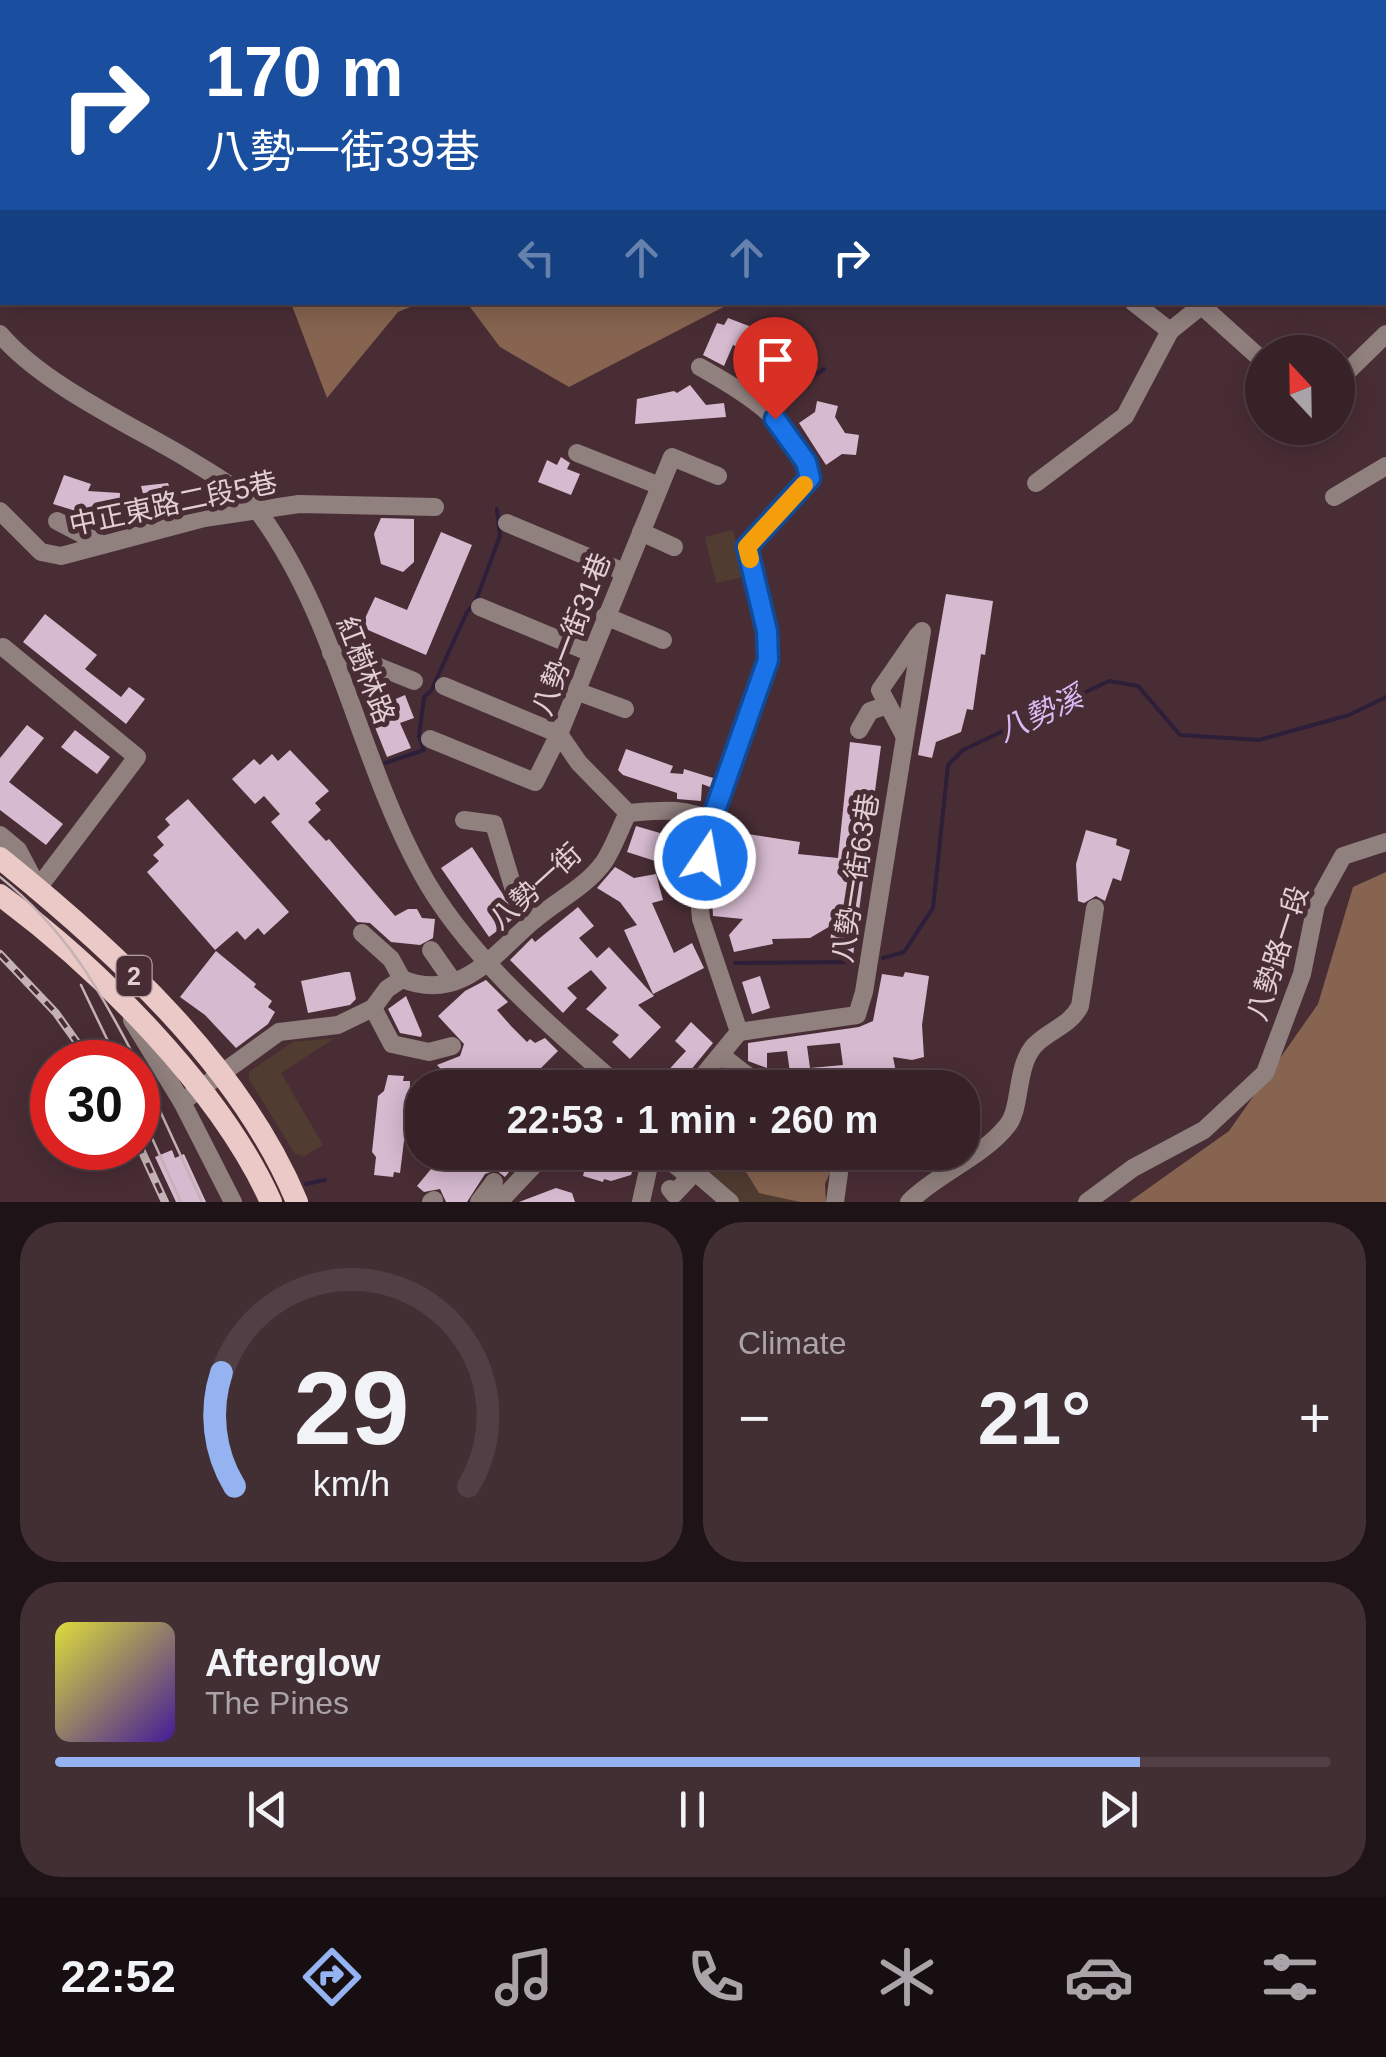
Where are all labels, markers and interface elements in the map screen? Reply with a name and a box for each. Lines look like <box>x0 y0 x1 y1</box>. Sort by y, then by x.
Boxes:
text: 170 m <box>205 33 403 111</box>
icon: right <box>40 40 170 170</box>
text: 八勢一街39巷 <box>205 126 480 177</box>
icon: left <box>509 230 564 285</box>
icon: ahead <box>614 230 669 285</box>
icon: ahead <box>719 230 774 285</box>
icon: right <box>824 230 879 285</box>
pin <box>733 317 818 420</box>
icon: arrive <box>748 332 803 387</box>
north arrow <box>1245 335 1355 445</box>
map controls <box>1245 335 1355 445</box>
street label: 中正東路二段5巷 <box>66 466 280 541</box>
street label: 八勢一街31巷 <box>526 549 617 720</box>
street label: 紅樹林路 <box>331 612 400 728</box>
water label: 八勢溪 <box>992 678 1091 748</box>
street label: 八勢一街63巷 <box>827 791 884 965</box>
position arrow <box>653 806 757 910</box>
street label: 八勢一街 <box>483 837 587 935</box>
street label: 八勢路一段 <box>1241 882 1314 1025</box>
road number: 2 <box>116 956 152 996</box>
speed limit sign: 30 <box>30 1040 160 1170</box>
text: 22:53 · 1 min · 260 m <box>507 1099 878 1141</box>
text: Climate <box>738 1325 846 1361</box>
text: 29 <box>294 1350 409 1466</box>
text: 21° <box>978 1376 1091 1460</box>
text: − <box>738 1387 770 1449</box>
text: + <box>1299 1387 1331 1449</box>
text: km/h <box>313 1464 390 1504</box>
text: Afterglow <box>205 1642 380 1684</box>
text: The Pines <box>205 1685 349 1721</box>
icon: previous <box>240 1782 295 1837</box>
icon: pause <box>665 1782 720 1837</box>
icon: next <box>1091 1782 1146 1837</box>
icon: directions <box>297 1942 367 2012</box>
icon: music <box>489 1942 559 2012</box>
icon: phone <box>681 1942 751 2012</box>
icon: climate <box>872 1942 942 2012</box>
icon: car <box>1064 1942 1134 2012</box>
icon: filters <box>1255 1942 1325 2012</box>
text: 22:52 <box>61 1951 176 2002</box>

